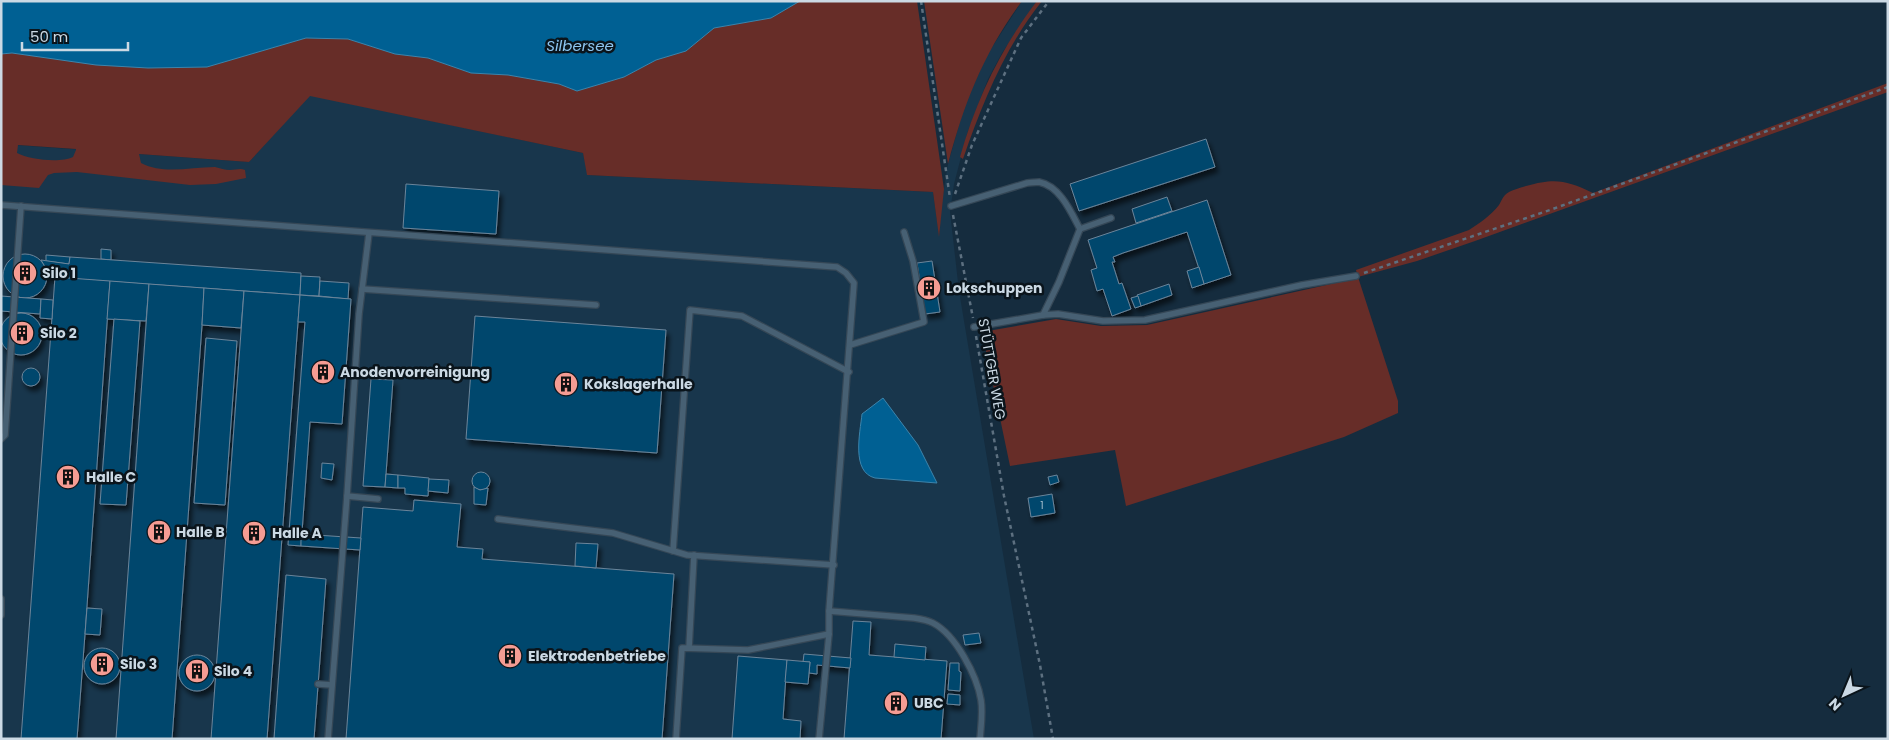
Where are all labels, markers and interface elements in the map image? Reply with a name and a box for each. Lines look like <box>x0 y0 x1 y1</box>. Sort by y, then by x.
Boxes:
scale bar <box>22 20 129 52</box>
text: 50 m <box>30 26 68 47</box>
water label: Silbersee <box>546 35 614 56</box>
building icon: Silo 1 <box>12 260 38 286</box>
place label: Silo 1 <box>42 263 76 283</box>
building icon: Lokschuppen <box>916 275 942 301</box>
place label: Lokschuppen <box>946 278 1042 298</box>
street label: STÜTTGER WEG <box>973 317 1011 421</box>
building icon: Silo 2 <box>9 320 35 346</box>
place label: Silo 2 <box>40 323 77 343</box>
building icon: Anodenvorreinigung <box>310 359 336 385</box>
place label: Anodenvorreinigung <box>340 362 490 382</box>
building icon: Kokslagerhalle <box>553 371 579 397</box>
place label: Kokslagerhalle <box>584 374 693 394</box>
building icon: Halle C <box>55 464 81 490</box>
place label: Halle C <box>86 467 137 487</box>
house number: 1 <box>1040 497 1044 513</box>
building icon: Halle B <box>146 519 172 545</box>
building icon: Halle A <box>241 520 267 546</box>
place label: Halle B <box>176 522 225 542</box>
place label: Halle A <box>272 523 323 543</box>
building icon: Elektrodenbetriebe <box>497 643 523 669</box>
place label: Elektrodenbetriebe <box>528 646 666 666</box>
building icon: Silo 3 <box>89 651 115 677</box>
place label: Silo 3 <box>120 654 157 674</box>
building icon: Silo 4 <box>184 658 210 684</box>
place label: Silo 4 <box>214 661 252 681</box>
north arrow <box>1819 670 1869 720</box>
building icon: UBC <box>883 690 909 716</box>
place label: UBC <box>914 693 944 713</box>
text: N <box>1824 694 1846 715</box>

